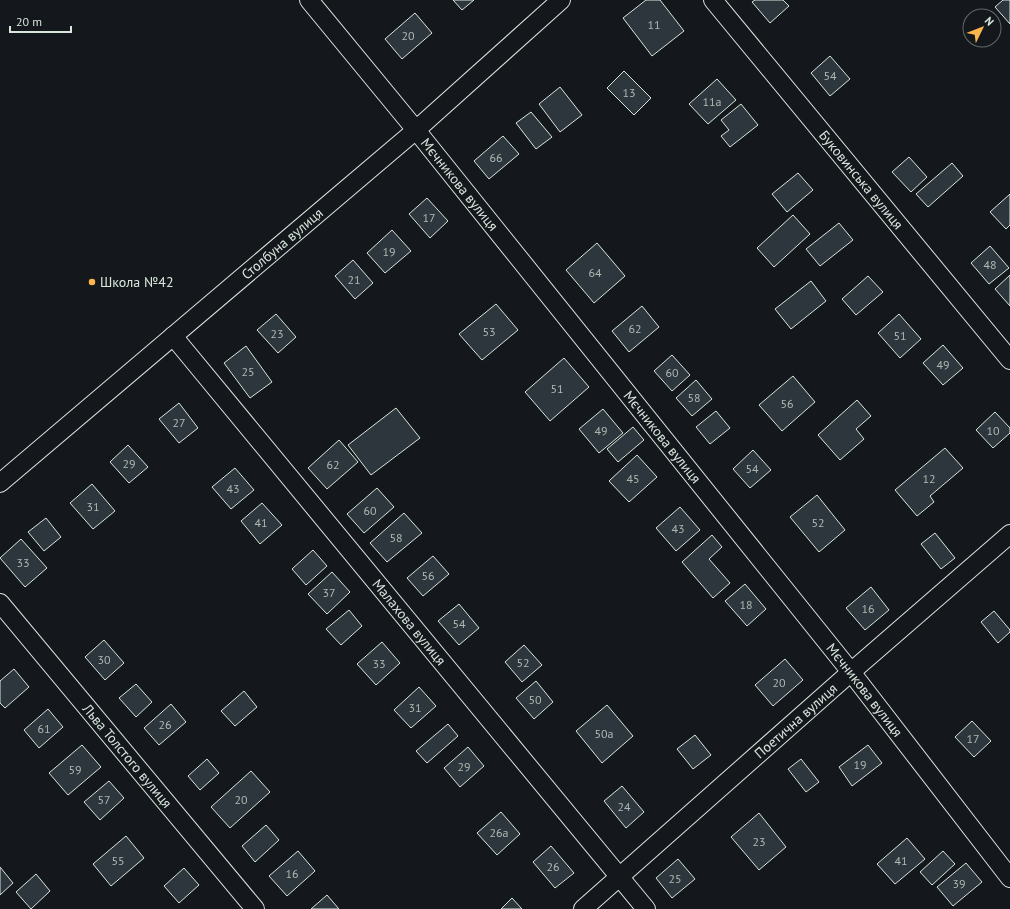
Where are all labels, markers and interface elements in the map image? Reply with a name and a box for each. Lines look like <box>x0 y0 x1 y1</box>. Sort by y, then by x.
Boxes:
scale bar <box>10 8 71 34</box>
north arrow <box>962 8 1002 48</box>
text: 20 m <box>16 14 42 29</box>
text: N <box>982 14 997 29</box>
house number: 11 <box>647 17 661 32</box>
house number: 20 <box>401 28 415 43</box>
house number: 54 <box>823 68 837 83</box>
house number: 13 <box>622 85 636 100</box>
house number: 11а <box>702 94 722 109</box>
street label: Буковинська вулиця <box>815 127 907 233</box>
street label: Мєчникова вулиця <box>417 134 502 234</box>
house number: 66 <box>489 150 503 165</box>
street label: Столбуна вулиця <box>238 204 327 283</box>
house number: 17 <box>422 210 436 225</box>
house number: 19 <box>382 244 396 259</box>
house number: 48 <box>983 257 997 272</box>
house number: 64 <box>588 265 602 280</box>
house number: 21 <box>347 272 361 287</box>
place label: Школа №42 <box>100 273 174 291</box>
marker: Школа №42 <box>87 277 97 287</box>
house number: 62 <box>628 321 642 336</box>
house number: 53 <box>482 324 496 339</box>
house number: 23 <box>270 326 284 341</box>
house number: 51 <box>893 328 907 343</box>
house number: 49 <box>936 357 950 372</box>
house number: 25 <box>241 364 255 379</box>
house number: 60 <box>665 365 679 380</box>
house number: 51 <box>550 381 564 396</box>
street label: Мєчникова вулиця <box>620 387 705 487</box>
house number: 58 <box>687 390 701 405</box>
house number: 56 <box>780 396 794 411</box>
house number: 27 <box>172 415 186 430</box>
house number: 49 <box>594 423 608 438</box>
house number: 10 <box>986 423 1000 438</box>
house number: 29 <box>122 456 136 471</box>
house number: 62 <box>326 457 340 472</box>
house number: 54 <box>745 461 759 476</box>
house number: 45 <box>626 471 640 486</box>
house number: 12 <box>922 471 936 486</box>
house number: 43 <box>226 481 240 496</box>
house number: 31 <box>86 499 100 514</box>
house number: 60 <box>363 503 377 518</box>
house number: 41 <box>254 515 268 530</box>
house number: 52 <box>811 515 825 530</box>
house number: 43 <box>671 521 685 536</box>
house number: 58 <box>389 530 403 545</box>
house number: 33 <box>16 555 30 570</box>
house number: 56 <box>421 568 435 583</box>
street label: Малахова вулиця <box>368 575 450 669</box>
house number: 37 <box>322 585 336 600</box>
house number: 18 <box>739 597 753 612</box>
house number: 16 <box>861 601 875 616</box>
house number: 54 <box>452 616 466 631</box>
street label: Мєчникова вулиця <box>823 640 907 741</box>
house number: 30 <box>97 652 111 667</box>
house number: 52 <box>516 655 530 670</box>
house number: 33 <box>372 656 386 671</box>
house number: 20 <box>772 675 786 690</box>
street label: Поетична вулиця <box>751 679 841 762</box>
house number: 50 <box>528 692 542 707</box>
street label: Льва Толстого вулиця <box>78 699 176 812</box>
house number: 31 <box>408 700 422 715</box>
house number: 26 <box>158 717 172 732</box>
house number: 61 <box>37 721 51 736</box>
house number: 50а <box>594 726 614 741</box>
house number: 17 <box>966 731 980 746</box>
house number: 19 <box>853 757 867 772</box>
house number: 29 <box>457 759 471 774</box>
house number: 59 <box>68 762 82 777</box>
house number: 57 <box>97 792 111 807</box>
house number: 20 <box>234 792 248 807</box>
house number: 24 <box>617 799 631 814</box>
house number: 26а <box>489 825 509 840</box>
house number: 23 <box>752 834 766 849</box>
house number: 55 <box>111 853 125 868</box>
house number: 41 <box>894 853 908 868</box>
house number: 26 <box>546 859 560 874</box>
house number: 16 <box>285 866 299 881</box>
house number: 25 <box>668 871 682 886</box>
house number: 39 <box>952 876 966 891</box>

